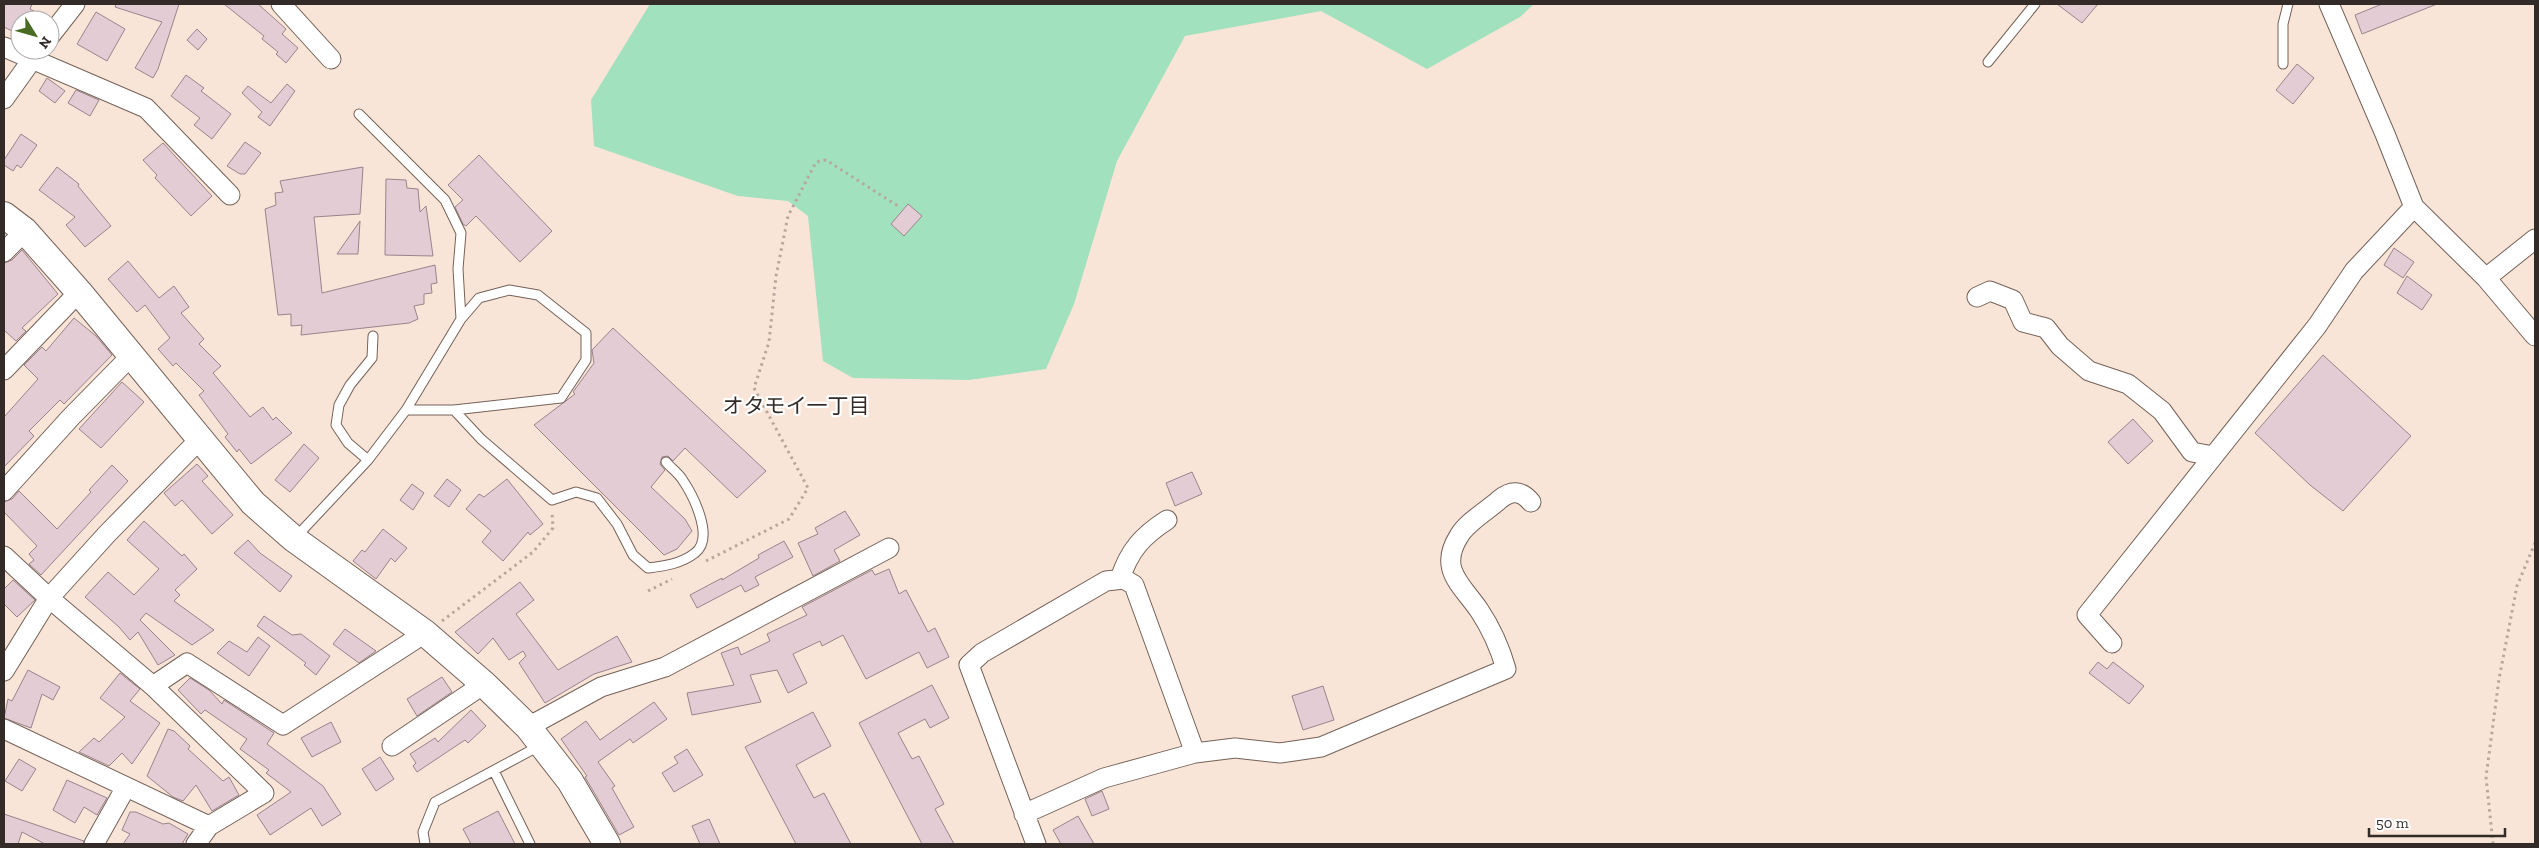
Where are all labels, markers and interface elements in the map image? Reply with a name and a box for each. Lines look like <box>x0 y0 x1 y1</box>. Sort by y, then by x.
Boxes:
north arrow <box>10 10 60 60</box>
text: N <box>35 33 55 52</box>
district label: オタモイ一丁目 <box>723 393 870 418</box>
scale bar <box>2369 806 2505 838</box>
text: 50 m <box>2376 814 2409 832</box>

